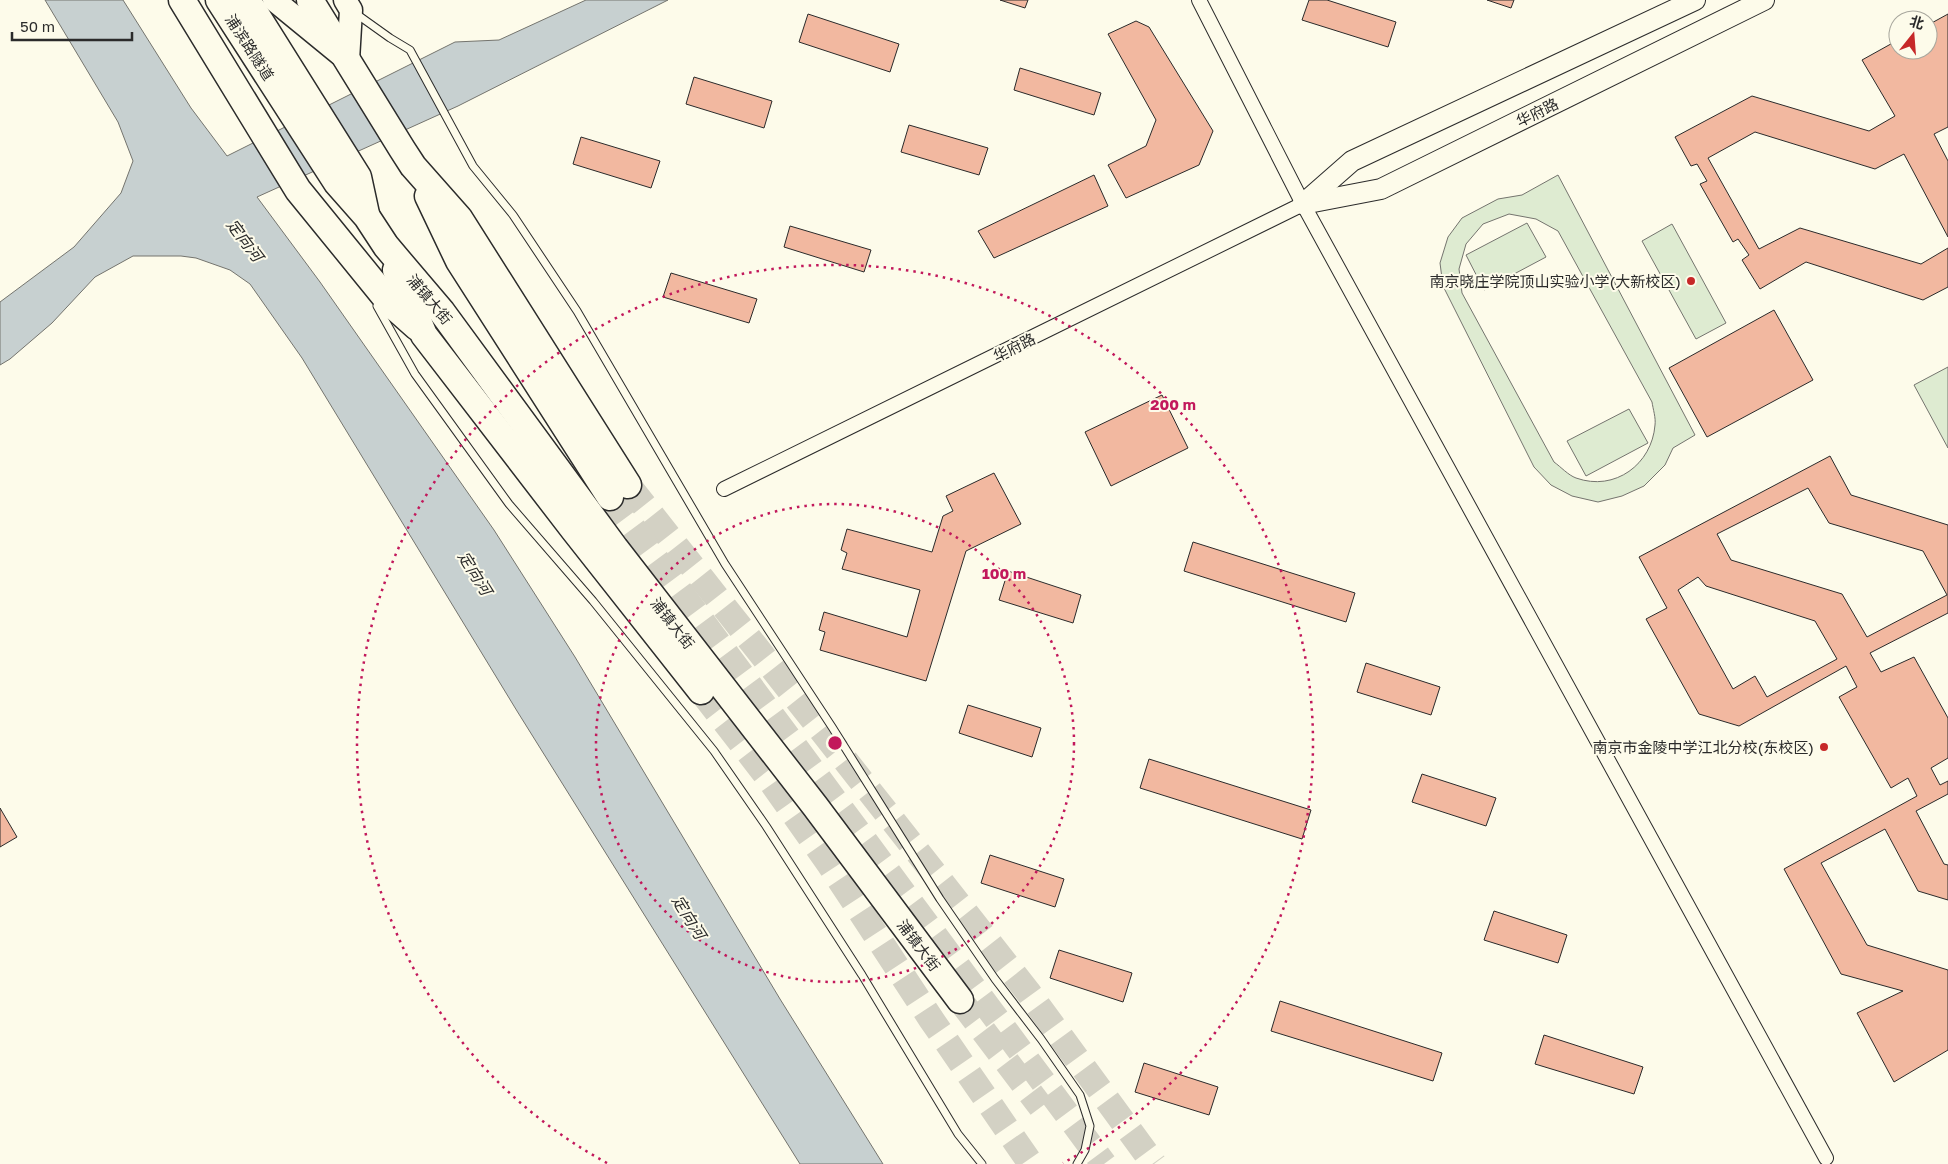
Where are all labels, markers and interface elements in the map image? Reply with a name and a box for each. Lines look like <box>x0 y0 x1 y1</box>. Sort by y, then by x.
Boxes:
scale bar <box>12 10 132 42</box>
north arrow <box>1888 10 1938 60</box>
street label: 浦滨路隧道 <box>222 11 278 83</box>
text: 北 <box>1908 12 1926 32</box>
text: 50 m <box>20 17 55 35</box>
street label: 华府路 <box>1513 94 1561 130</box>
water label: 定向河 <box>223 215 269 268</box>
street label: 浦镇大街 <box>404 270 456 328</box>
place label: 南京晓庄学院顶山实验小学(大新校区) <box>1430 272 1681 290</box>
marker: 南京晓庄学院顶山实验小学(大新校区) <box>1685 275 1697 287</box>
street label: 华府路 <box>990 329 1038 365</box>
text: 200 m <box>1150 395 1196 413</box>
water label: 定向河 <box>454 547 498 601</box>
text: 100 m <box>982 564 1026 582</box>
street label: 浦镇大街 <box>647 594 699 652</box>
centre of rings <box>826 734 844 752</box>
place label: 南京市金陵中学江北分校(东校区) <box>1593 738 1814 756</box>
marker: 南京市金陵中学江北分校(东校区) <box>1818 741 1830 753</box>
water label: 定向河 <box>668 891 712 945</box>
street label: 浦镇大街 <box>894 916 944 974</box>

